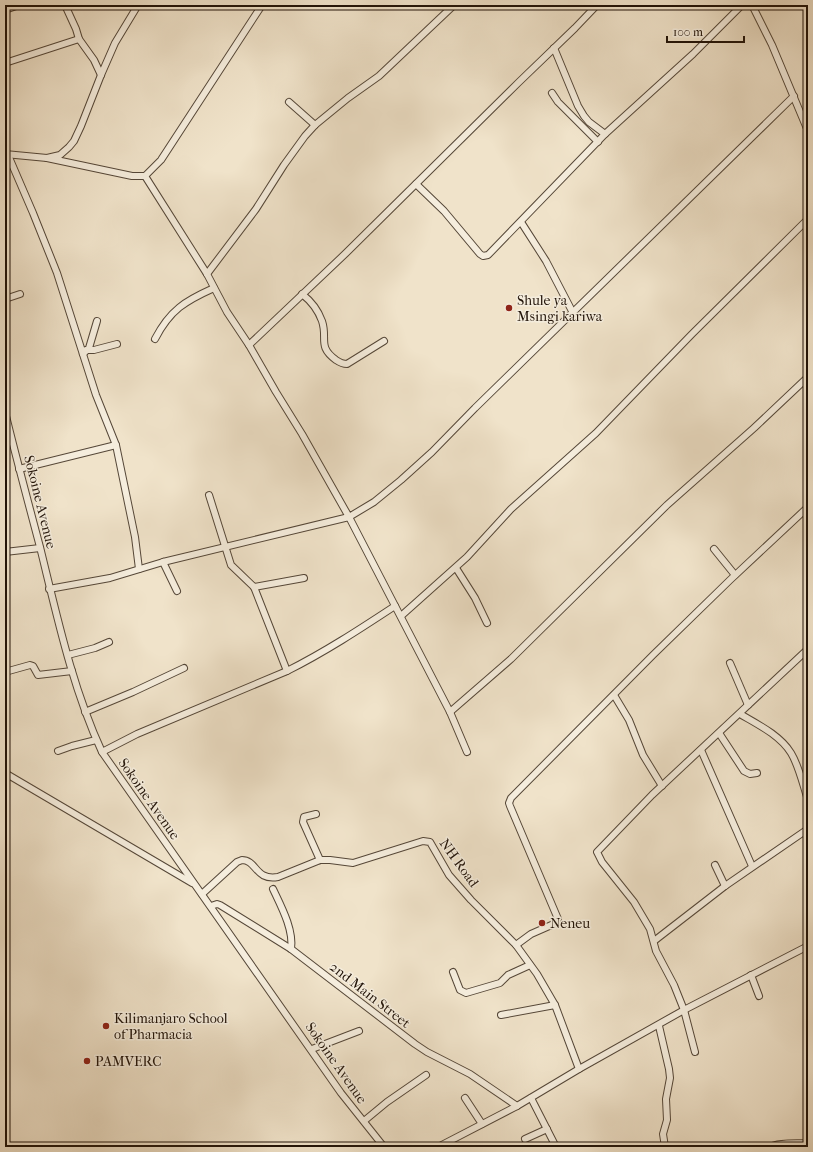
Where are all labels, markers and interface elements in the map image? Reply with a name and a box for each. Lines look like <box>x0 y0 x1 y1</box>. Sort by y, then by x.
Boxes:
scale bar <box>667 18 744 44</box>
text: 100 m <box>673 25 703 39</box>
place label: Shule ya Msingi kariwa <box>517 292 603 325</box>
marker: Shule ya Msingi kariwa <box>504 303 514 313</box>
street label: Sokoine Avenue <box>20 454 60 550</box>
street label: Sokoine Avenue <box>115 755 183 843</box>
street label: NH Road <box>436 835 483 891</box>
place label: Neneu <box>550 915 590 932</box>
marker: Neneu <box>537 918 547 928</box>
street label: 2nd Main Street <box>326 958 414 1032</box>
place label: Kilimanjaro School of Pharmacia <box>114 1010 228 1043</box>
street label: Sokoine Avenue <box>302 1019 370 1107</box>
marker: Kilimanjaro School of Pharmacia <box>101 1021 111 1031</box>
place label: PAMVERC <box>95 1053 162 1070</box>
marker: PAMVERC <box>82 1056 92 1066</box>

